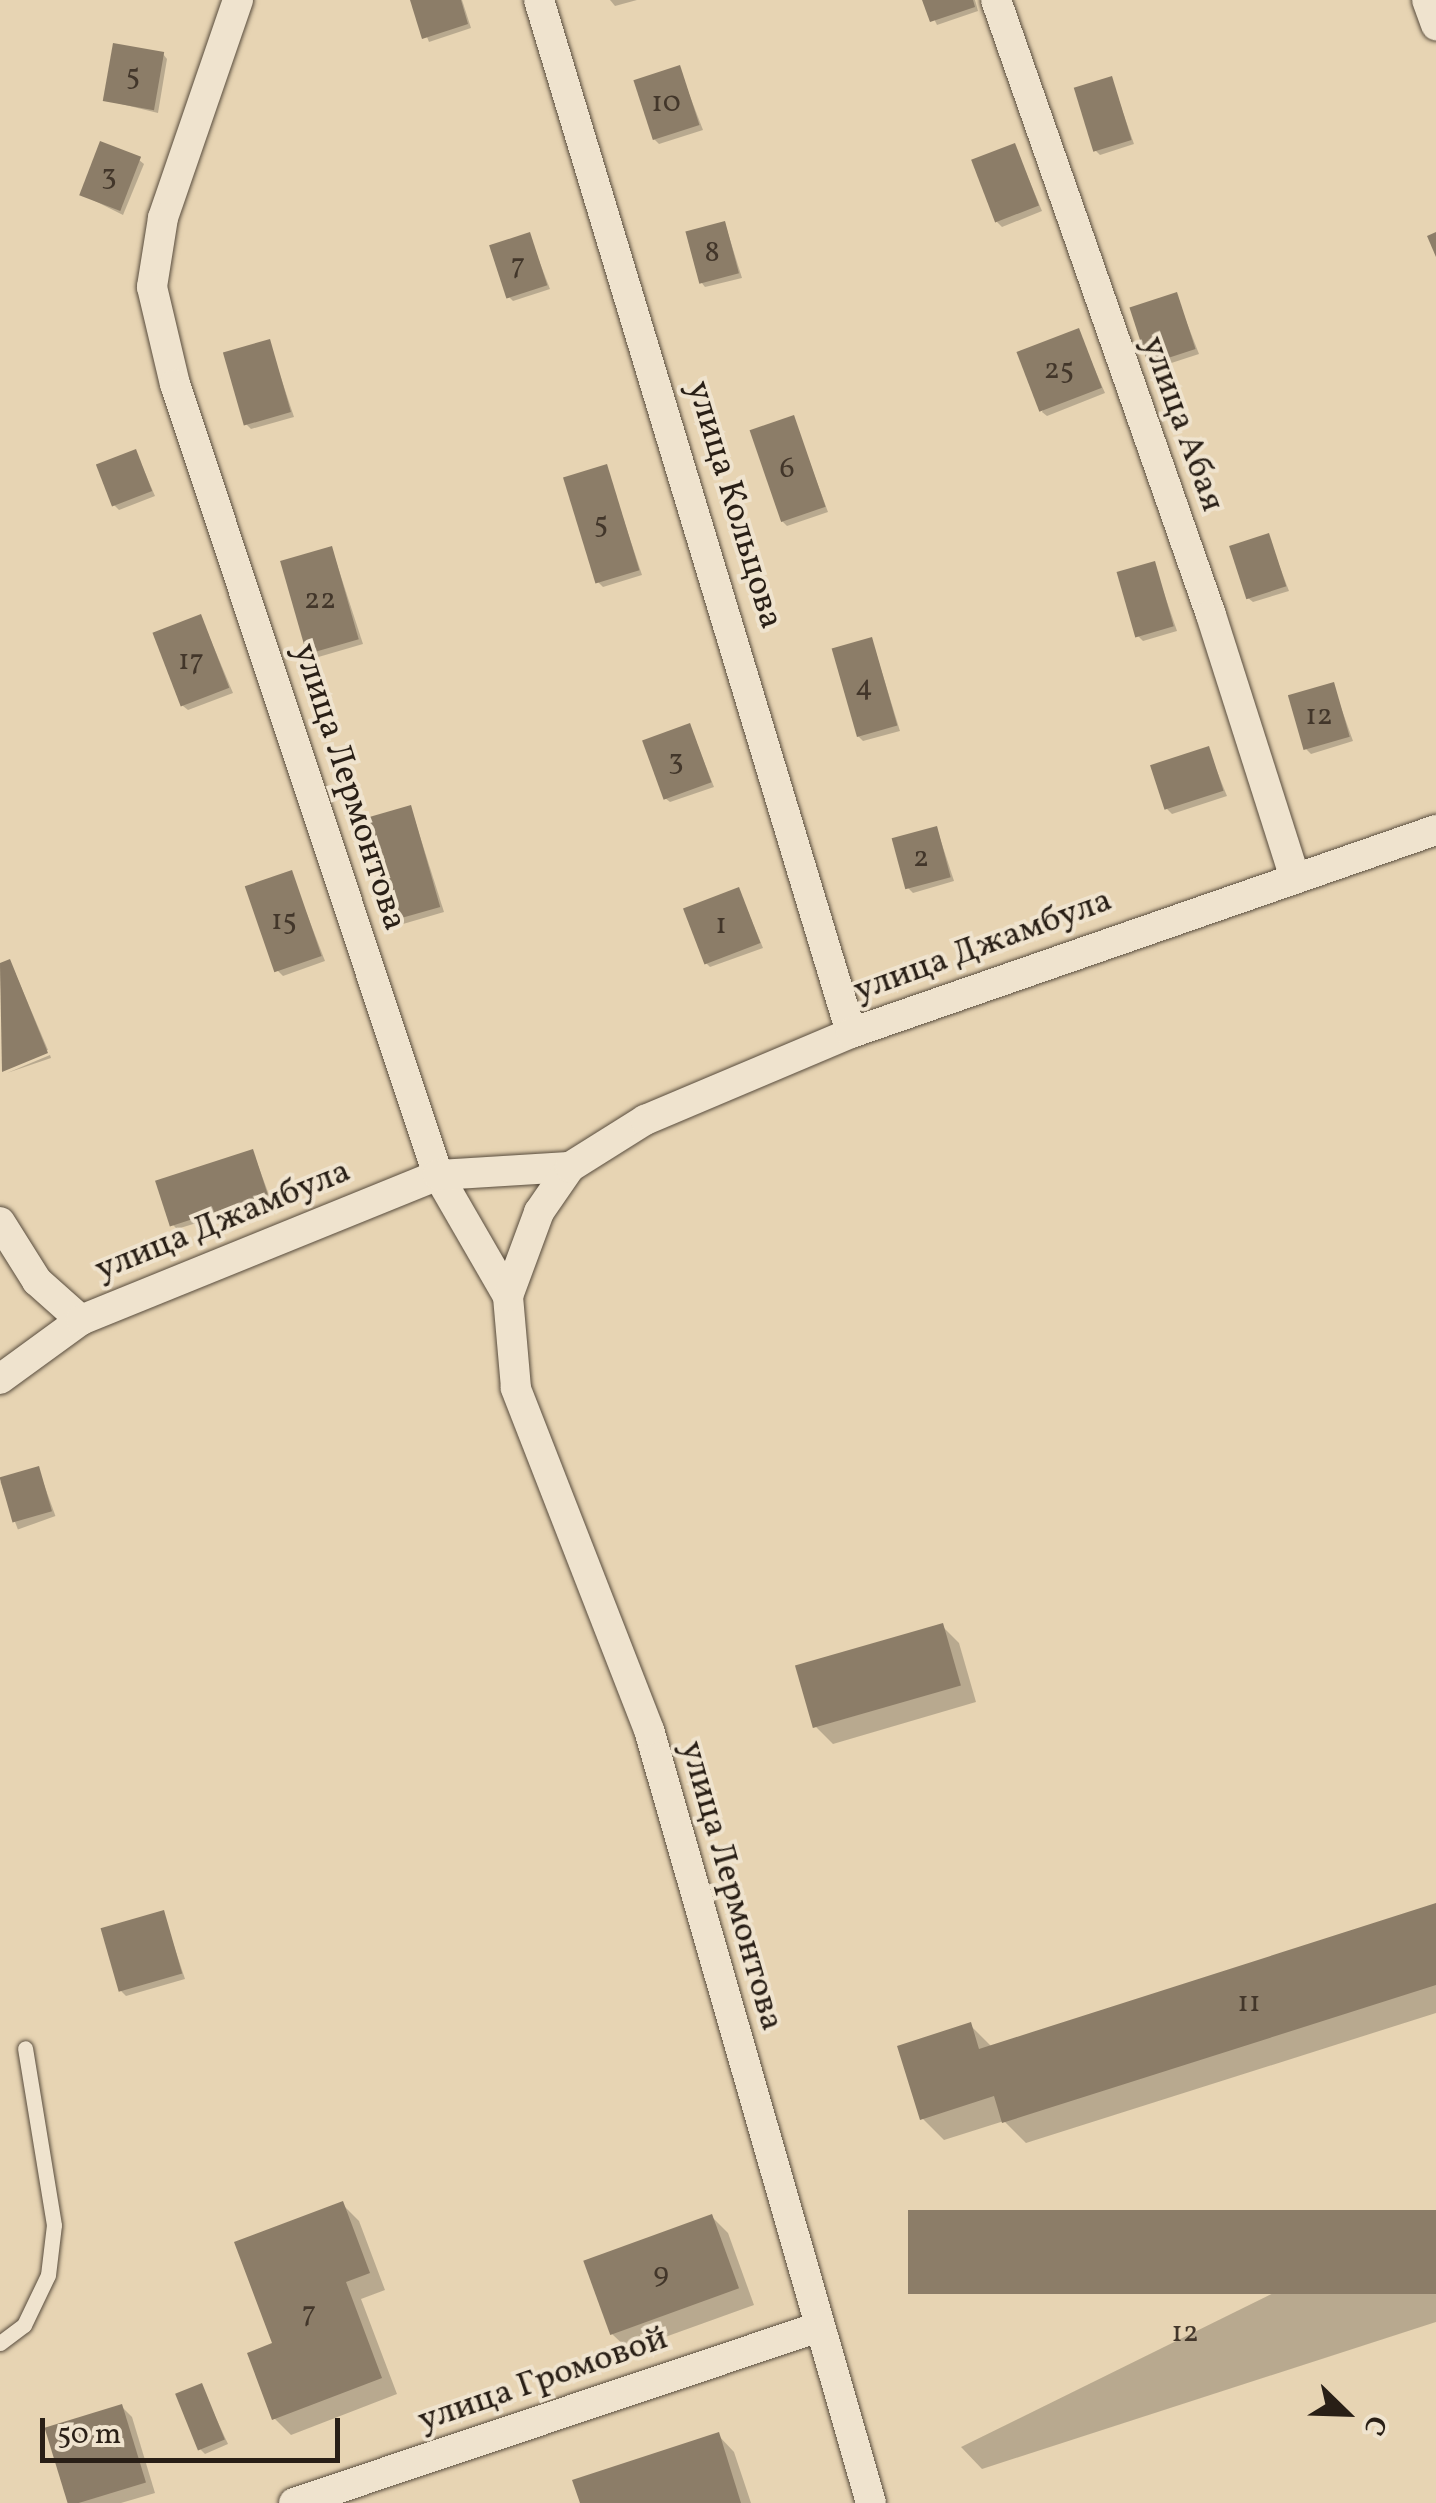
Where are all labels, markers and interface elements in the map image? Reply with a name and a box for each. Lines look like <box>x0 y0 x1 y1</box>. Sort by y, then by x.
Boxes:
house number: 5 <box>126 58 140 94</box>
house number: 10 <box>651 85 681 121</box>
house number: 3 <box>101 158 117 194</box>
house number: 8 <box>704 235 720 271</box>
house number: 7 <box>511 247 525 283</box>
street label: улица Абая <box>1131 331 1233 517</box>
house number: 25 <box>1044 352 1074 388</box>
street label: улица Кольцова <box>676 376 792 634</box>
house number: 6 <box>779 451 795 487</box>
house number: 5 <box>594 506 608 542</box>
house number: 22 <box>304 582 336 618</box>
street label: улица Лермонтова <box>283 638 415 936</box>
house number: 17 <box>178 643 204 679</box>
house number: 4 <box>855 669 873 705</box>
house number: 12 <box>1305 698 1333 734</box>
house number: 3 <box>668 743 684 779</box>
house number: 2 <box>913 840 929 876</box>
street label: улица Джамбула <box>848 880 1118 1012</box>
house number: 15 <box>271 903 297 939</box>
house number: 1 <box>715 907 727 943</box>
street label: улица Джамбула <box>89 1151 357 1291</box>
street label: улица Лермонтова <box>670 1736 792 2036</box>
house number: 11 <box>1237 1985 1261 2021</box>
house number: 9 <box>653 2256 669 2292</box>
house number: 7 <box>302 2295 316 2331</box>
house number: 12 <box>1171 2315 1199 2351</box>
street label: улица Громовой <box>413 2318 673 2442</box>
north arrow <box>1296 2363 1396 2463</box>
scale bar <box>45 2398 345 2460</box>
text: С <box>1353 2409 1396 2441</box>
text: 50 m <box>57 2414 121 2456</box>

